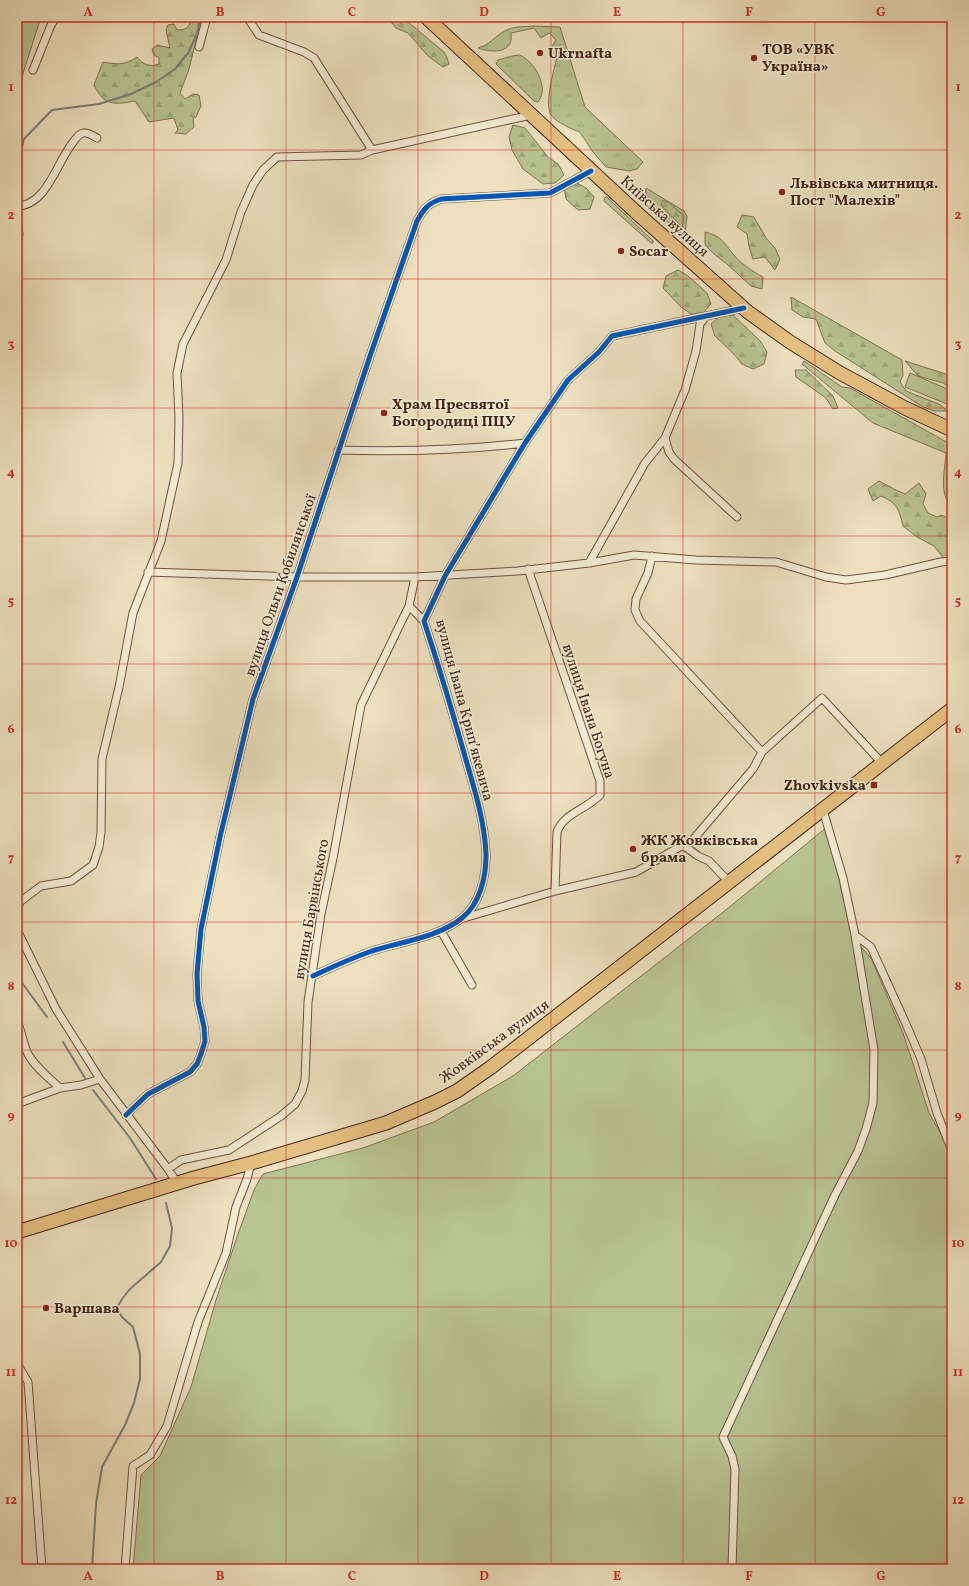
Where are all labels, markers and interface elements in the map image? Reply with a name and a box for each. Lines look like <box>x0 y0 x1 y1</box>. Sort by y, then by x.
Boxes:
text: A <box>83 4 93 22</box>
text: B <box>216 4 225 22</box>
text: C <box>348 4 356 22</box>
text: D <box>479 4 489 22</box>
text: E <box>613 4 621 22</box>
text: F <box>745 4 753 22</box>
text: G <box>876 4 886 22</box>
place label: ТОВ «УВК Україна» <box>762 40 835 78</box>
place label: Ukrnafta <box>548 44 612 65</box>
marker: Ukrnafta <box>535 48 545 58</box>
marker: ТОВ «УВК Україна» <box>749 53 759 63</box>
text: 1 <box>8 79 14 97</box>
text: 1 <box>955 79 961 97</box>
street label: Київська вулиця <box>615 172 713 263</box>
place label: Львівська митниця. Пост "Малехів" <box>790 174 938 212</box>
marker: Львівська митниця. Пост "Малехів" <box>777 187 787 197</box>
text: 2 <box>8 207 15 225</box>
text: 2 <box>955 207 962 225</box>
place label: Socar <box>629 242 668 263</box>
marker: Socar <box>616 246 626 256</box>
text: 3 <box>8 336 15 354</box>
text: 3 <box>955 336 962 354</box>
place label: Храм Пресвятої Богородиці ПЦУ <box>392 395 516 433</box>
marker: Храм Пресвятої Богородиці ПЦУ <box>379 408 389 418</box>
text: 4 <box>7 464 15 482</box>
text: 4 <box>954 464 962 482</box>
street label: вулиця Ольги Кобилянської <box>240 491 323 679</box>
text: 5 <box>8 593 14 611</box>
text: 5 <box>955 593 961 611</box>
street label: вулиця Івана Крипʼякевича <box>429 617 498 804</box>
street label: вулиця Івана Богуна <box>556 641 619 782</box>
text: 6 <box>7 721 15 739</box>
text: 6 <box>954 721 962 739</box>
place label: Zhovkivska <box>784 776 866 797</box>
marker: Zhovkivska <box>869 780 879 790</box>
place label: ЖК Жовківська брама <box>641 831 758 869</box>
street label: вулиця Барвінського <box>290 837 335 981</box>
marker: ЖК Жовківська брама <box>628 844 638 854</box>
text: 7 <box>8 850 14 868</box>
text: 7 <box>955 850 961 868</box>
text: 8 <box>7 978 15 996</box>
text: 8 <box>954 978 962 996</box>
street label: Жовківська вулиця <box>436 995 554 1089</box>
text: 9 <box>7 1107 15 1125</box>
text: 9 <box>954 1107 962 1125</box>
text: 10 <box>4 1235 18 1253</box>
text: 10 <box>951 1235 965 1253</box>
place label: Варшава <box>54 1299 120 1320</box>
marker: Варшава <box>41 1303 51 1313</box>
text: 11 <box>6 1364 16 1382</box>
text: 11 <box>953 1364 963 1382</box>
text: 12 <box>5 1492 17 1510</box>
text: 12 <box>952 1492 964 1510</box>
text: A <box>83 1568 93 1586</box>
text: B <box>216 1568 225 1586</box>
text: C <box>348 1568 356 1586</box>
text: D <box>479 1568 489 1586</box>
text: E <box>613 1568 621 1586</box>
text: F <box>745 1568 753 1586</box>
text: G <box>876 1568 886 1586</box>

